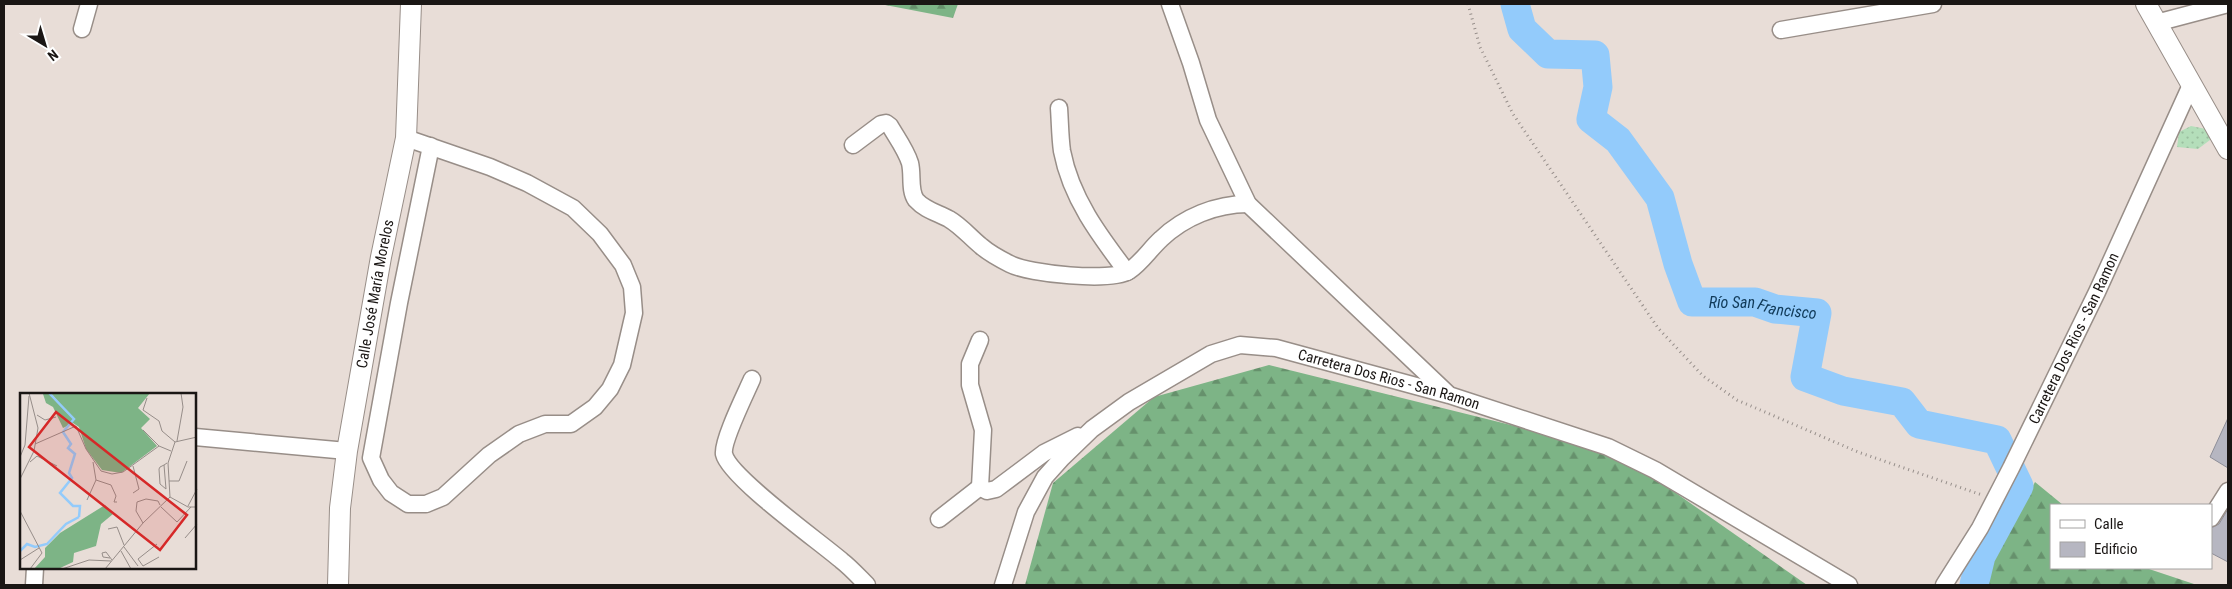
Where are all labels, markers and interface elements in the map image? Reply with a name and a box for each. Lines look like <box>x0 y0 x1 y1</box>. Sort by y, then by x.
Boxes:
north arrow <box>20 20 70 70</box>
text: N <box>45 46 61 64</box>
street label: Calle José María Morelos <box>353 218 398 370</box>
street label: Carretera Dos Rios - San Ramon <box>2025 250 2123 427</box>
water label: Río San Francisco <box>1709 293 1818 323</box>
street label: Carretera Dos Rios - San Ramon <box>1296 345 1482 413</box>
inset map <box>20 393 196 569</box>
legend <box>2050 504 2212 569</box>
text: Calle <box>2094 515 2124 533</box>
text: Edificio <box>2094 540 2137 558</box>

